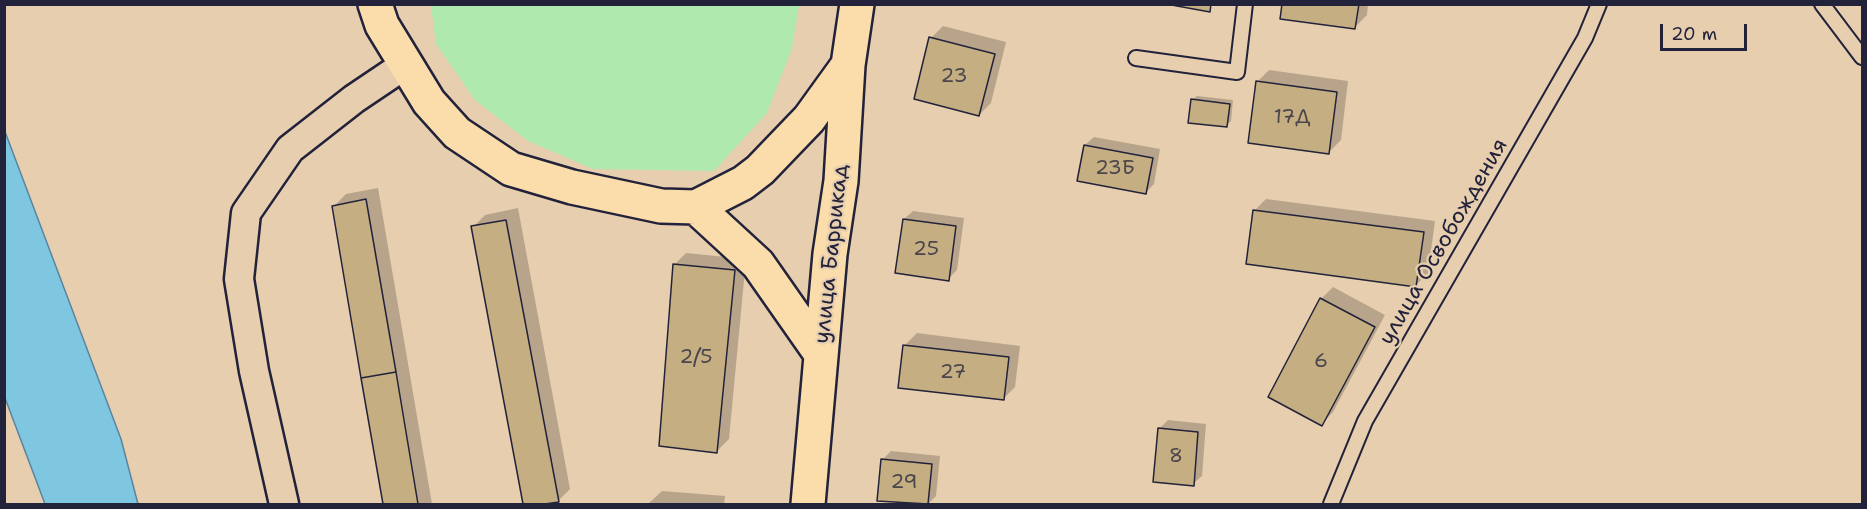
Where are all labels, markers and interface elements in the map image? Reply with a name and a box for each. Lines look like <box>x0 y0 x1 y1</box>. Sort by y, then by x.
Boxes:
scale bar <box>1663 12 1750 50</box>
text: 20 m <box>1671 22 1717 46</box>
house number: 23 <box>941 65 967 89</box>
house number: 17Д <box>1274 106 1310 130</box>
street label: улица Освобождения <box>1374 134 1514 350</box>
house number: 23Б <box>1095 157 1135 181</box>
street label: улица Баррикад <box>809 163 855 345</box>
house number: 25 <box>913 238 939 262</box>
house number: 2/5 <box>679 346 713 370</box>
house number: 6 <box>1314 350 1328 374</box>
house number: 27 <box>940 361 966 385</box>
house number: 8 <box>1169 445 1183 469</box>
house number: 29 <box>891 471 917 495</box>

